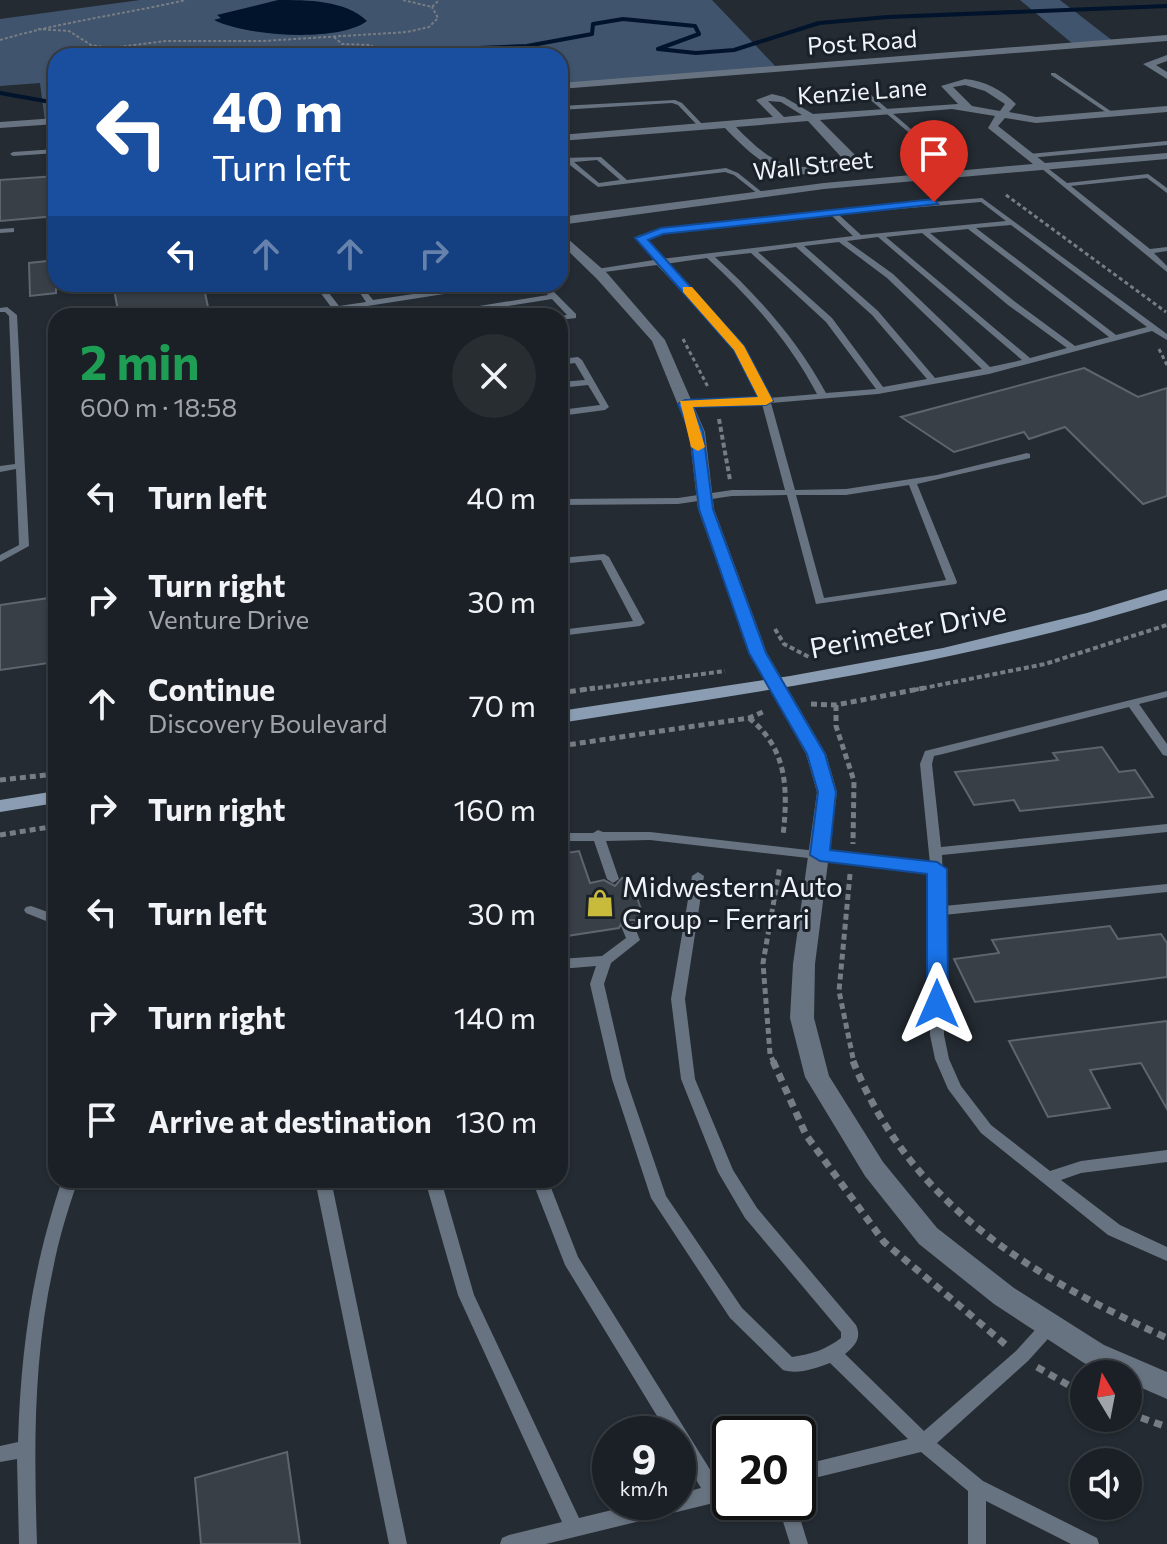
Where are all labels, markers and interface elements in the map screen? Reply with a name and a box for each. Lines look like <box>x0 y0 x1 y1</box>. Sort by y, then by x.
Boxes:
street label: Post Road <box>806 23 918 60</box>
street label: Kenzie Lane <box>796 72 928 109</box>
text: 40 m <box>212 75 343 144</box>
icon: left <box>80 80 184 184</box>
pin <box>900 120 968 202</box>
icon: arrive <box>912 132 956 176</box>
text: Turn left <box>212 144 351 188</box>
street label: Wall Street <box>751 144 874 185</box>
icon: left <box>160 232 204 276</box>
icon: ahead <box>244 232 288 276</box>
icon: ahead <box>328 232 372 276</box>
icon: right <box>412 232 456 276</box>
text: 2 min <box>80 331 200 390</box>
button: close <box>452 334 536 418</box>
text: 600 m · 18:58 <box>80 391 237 422</box>
icon: left <box>80 474 124 518</box>
text: Turn left <box>148 478 267 515</box>
text: 40 m <box>467 478 536 515</box>
text: Turn right <box>148 566 285 603</box>
icon: right <box>80 578 124 622</box>
text: 30 m <box>467 582 536 619</box>
street label: Perimeter Drive <box>807 593 1009 665</box>
text: Venture Drive <box>148 603 309 634</box>
text: Continue <box>148 670 275 707</box>
icon: ahead <box>80 682 124 726</box>
text: 70 m <box>469 686 536 723</box>
text: Discovery Boulevard <box>148 707 387 738</box>
icon: right <box>80 786 124 830</box>
text: Turn right <box>148 790 285 827</box>
text: 160 m <box>453 790 536 827</box>
place label: Midwestern Auto Group - Ferrari <box>622 869 843 935</box>
shop icon: Midwestern Auto Group - Ferrari <box>585 888 615 918</box>
icon: left <box>80 890 124 934</box>
text: Turn left <box>148 894 267 931</box>
text: 30 m <box>467 894 536 931</box>
position arrow <box>895 962 979 1046</box>
icon: right <box>80 994 124 1038</box>
text: Turn right <box>148 998 285 1035</box>
text: 140 m <box>454 998 536 1035</box>
icon: arrive <box>80 1098 124 1142</box>
text: Arrive at destination <box>148 1102 432 1139</box>
text: 130 m <box>456 1102 537 1139</box>
north arrow <box>1070 1360 1142 1432</box>
map controls <box>1070 1360 1142 1520</box>
speed limit sign: 20 <box>712 1416 816 1520</box>
text: 9 <box>632 1433 656 1482</box>
button: sound <box>1070 1448 1142 1520</box>
text: km/h <box>620 1476 668 1500</box>

